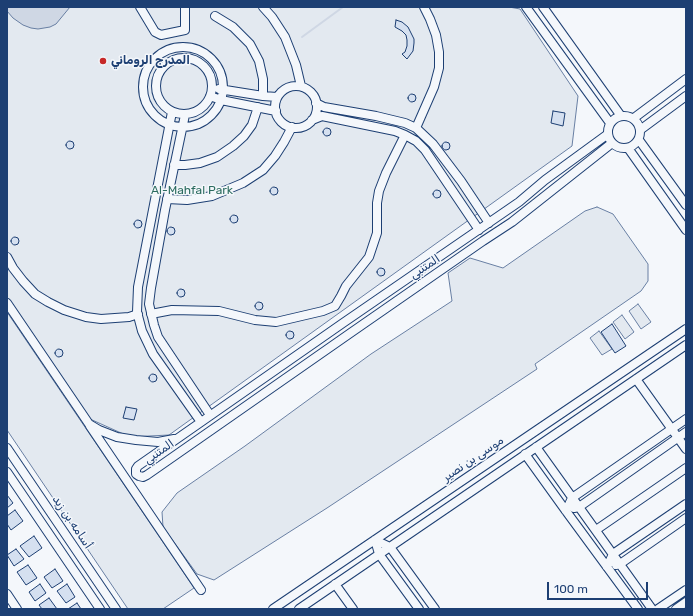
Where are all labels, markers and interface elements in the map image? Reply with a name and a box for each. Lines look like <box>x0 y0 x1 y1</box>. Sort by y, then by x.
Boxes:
place label: المدرج الروماني <box>111 54 190 68</box>
marker: المدرج الروماني <box>98 56 108 66</box>
park label: Al-Mahfal Park <box>151 184 233 198</box>
street label: المتنبي <box>407 252 443 282</box>
street label: موسى بن نصير <box>440 433 506 485</box>
street label: المتنبي <box>141 436 177 468</box>
street label: أسامه بن زيد <box>49 492 95 552</box>
scale bar <box>549 574 650 600</box>
text: 100 m <box>554 582 588 596</box>

